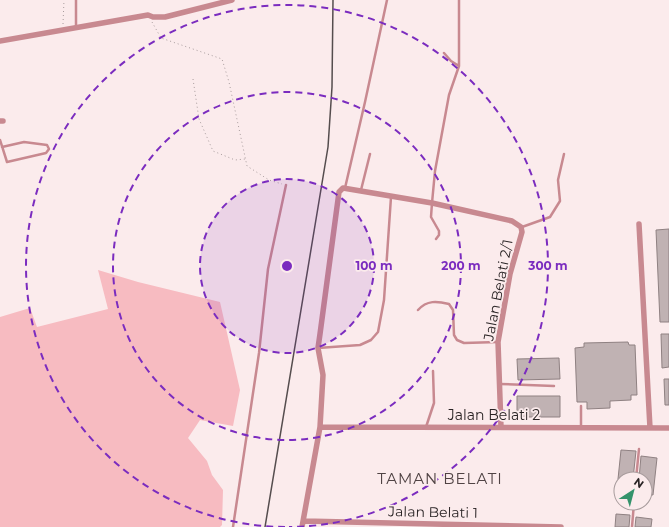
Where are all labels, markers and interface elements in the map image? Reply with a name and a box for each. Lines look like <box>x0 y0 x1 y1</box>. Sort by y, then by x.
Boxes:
street label: Jalan Belati 2/1 <box>479 238 517 343</box>
text: 100 m <box>356 258 392 273</box>
text: 200 m <box>441 258 481 273</box>
text: 300 m <box>527 258 568 273</box>
centre of rings <box>280 259 294 273</box>
street label: Jalan Belati 2 <box>447 406 540 424</box>
district label: TAMAN BELATI <box>377 469 503 488</box>
north arrow <box>613 471 653 511</box>
text: N <box>631 475 647 491</box>
street label: Jalan Belati 1 <box>387 502 478 522</box>

